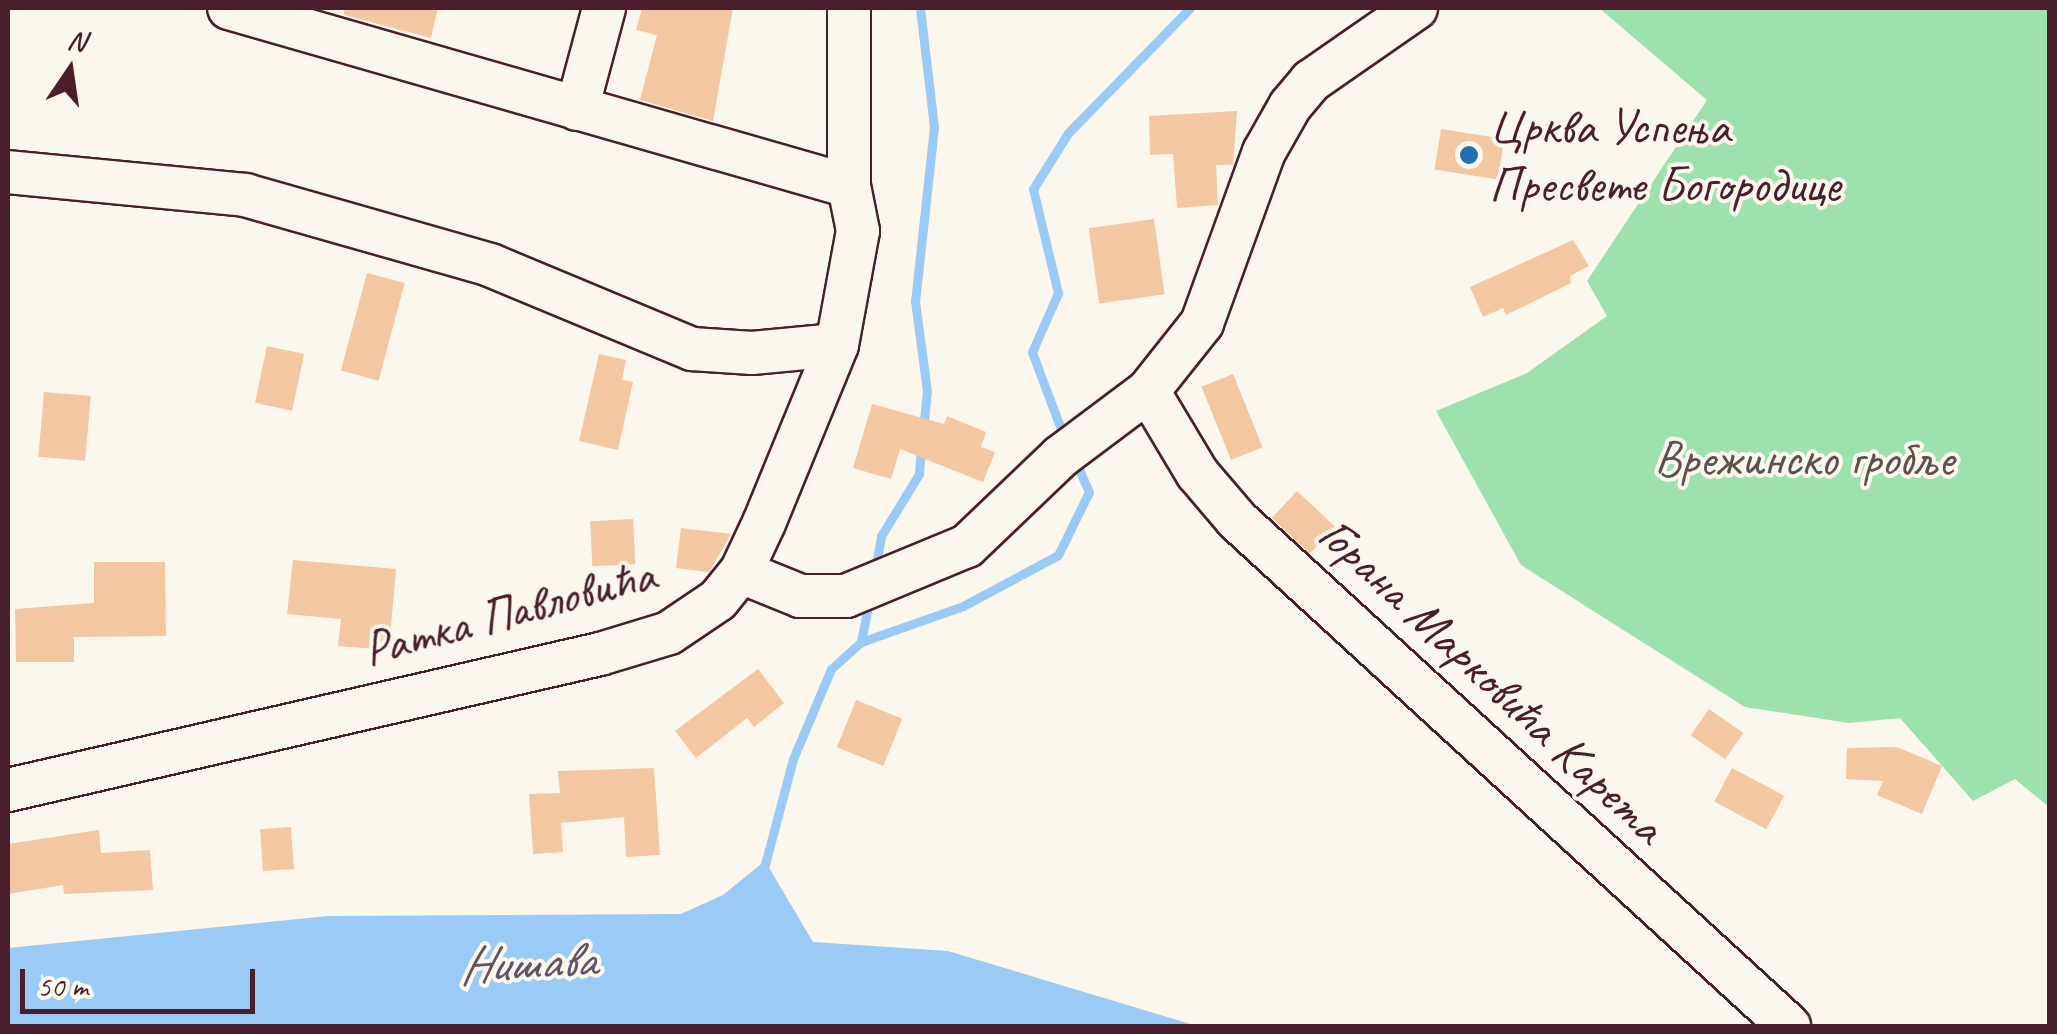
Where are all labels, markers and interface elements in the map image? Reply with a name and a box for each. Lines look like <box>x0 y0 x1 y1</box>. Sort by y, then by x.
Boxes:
north arrow <box>20 20 120 120</box>
text: N <box>64 21 89 59</box>
place label: Црква Успења Пресвете Богородице <box>1489 96 1840 214</box>
marker: Црква Успења Пресвете Богородице <box>1458 144 1480 166</box>
park label: Врежинско гробље <box>1653 429 1955 489</box>
street label: Горана Марковића Карета <box>1307 504 1677 856</box>
street label: Ратка Павловића <box>359 545 659 679</box>
water label: Нишава <box>457 928 597 998</box>
scale bar <box>25 949 260 1011</box>
text: 50 m <box>37 967 88 1005</box>

